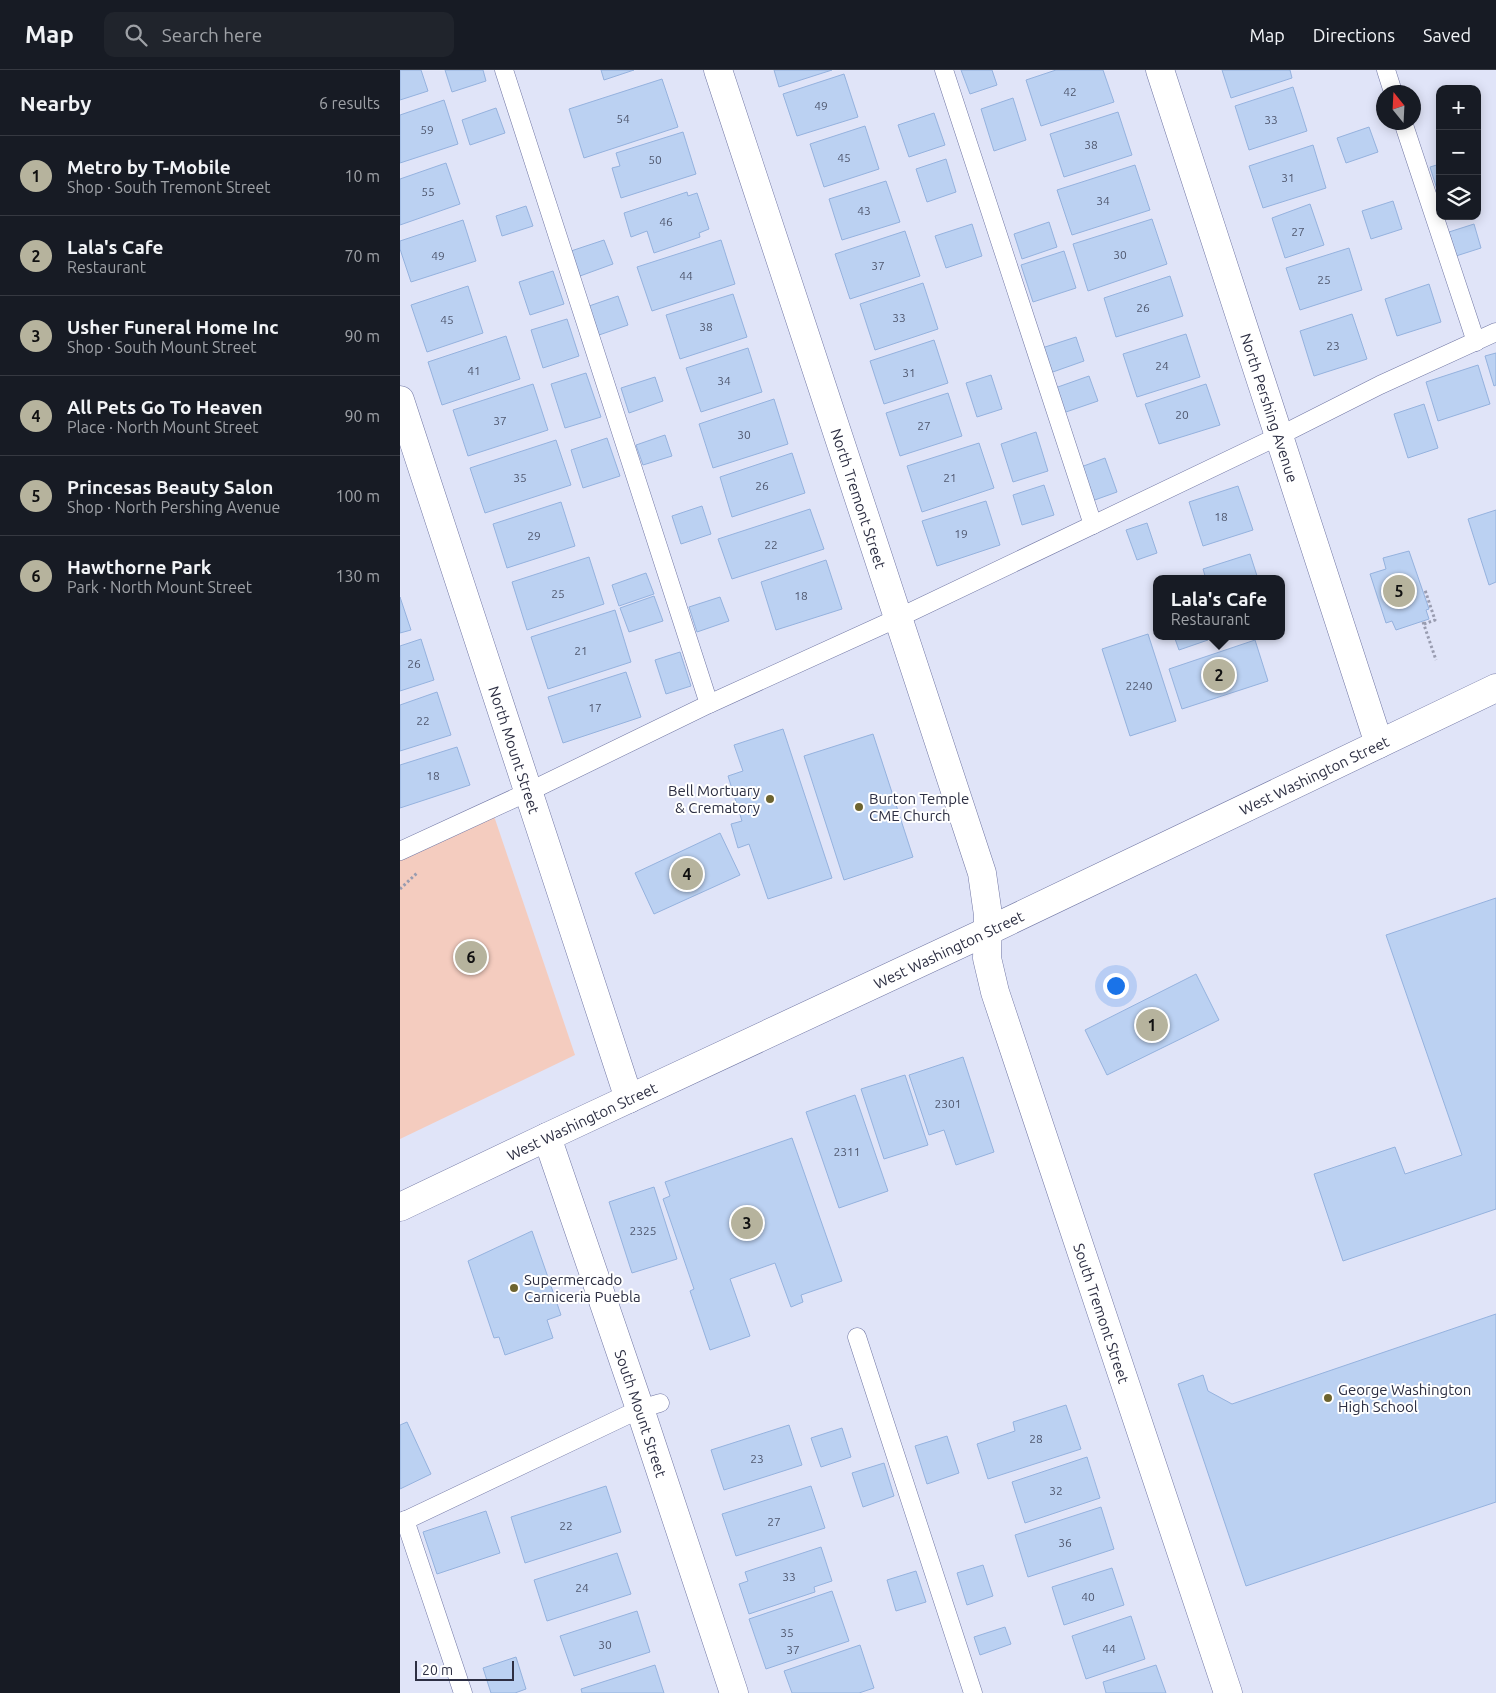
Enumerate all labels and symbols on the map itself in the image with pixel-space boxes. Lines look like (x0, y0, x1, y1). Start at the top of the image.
house number: 42 (1063, 85, 1077, 98)
north arrow (1376, 85, 1421, 130)
house number: 49 (814, 99, 828, 112)
house number: 54 (616, 112, 630, 125)
house number: 33 (1264, 113, 1278, 126)
house number: 59 (420, 123, 434, 136)
house number: 38 (1084, 138, 1098, 151)
house number: 45 (837, 151, 851, 164)
house number: 50 (648, 153, 662, 166)
house number: 31 (1281, 171, 1295, 184)
house number: 55 (421, 185, 435, 198)
house number: 34 (1096, 194, 1110, 207)
house number: 43 (857, 204, 871, 217)
house number: 46 (659, 215, 673, 228)
house number: 27 (1291, 225, 1305, 238)
house number: 30 (1113, 248, 1127, 261)
house number: 49 (431, 249, 445, 262)
house number: 37 (871, 259, 885, 272)
house number: 44 (679, 269, 693, 282)
house number: 25 (1317, 273, 1331, 286)
house number: 26 (1136, 301, 1150, 314)
house number: 33 (892, 311, 906, 324)
house number: 45 (440, 313, 454, 326)
house number: 38 (699, 320, 713, 333)
street label: North Pershing Avenue (1238, 331, 1302, 484)
house number: 23 (1326, 339, 1340, 352)
house number: 24 (1155, 359, 1169, 372)
house number: 41 (467, 364, 481, 377)
house number: 31 (902, 366, 916, 379)
house number: 34 (717, 374, 731, 387)
house number: 20 (1175, 408, 1189, 421)
house number: 37 (493, 414, 507, 427)
house number: 27 (917, 419, 931, 432)
street label: North Tremont Street (828, 426, 890, 571)
house number: 30 (737, 428, 751, 441)
house number: 35 (513, 471, 527, 484)
house number: 21 (943, 471, 957, 484)
house number: 26 (755, 479, 769, 492)
house number: 18 (1214, 510, 1228, 523)
house number: 19 (954, 527, 968, 540)
house number: 29 (527, 529, 541, 542)
house number: 22 (764, 538, 778, 551)
pin: 5 (1383, 572, 1415, 610)
house number: 25 (551, 587, 565, 600)
house number: 18 (794, 589, 808, 602)
house number: 21 (574, 644, 588, 657)
pin: 2 (1203, 656, 1235, 694)
house number: 26 (407, 657, 421, 670)
house number: 2240 (1125, 679, 1153, 692)
street label: North Mount Street (486, 684, 543, 816)
house number: 17 (588, 701, 602, 714)
house number: 22 (416, 714, 430, 727)
street label: West Washington Street (1237, 732, 1392, 818)
house number: 18 (426, 769, 440, 782)
place label: Bell Mortuary & Crematory (668, 782, 760, 816)
place label: Burton Temple CME Church (869, 790, 969, 824)
marker: Bell Mortuary & Crematory (764, 793, 776, 805)
marker: Burton Temple CME Church (853, 801, 865, 813)
pin: 4 (671, 855, 703, 893)
street label: West Washington Street (871, 907, 1026, 992)
pin: 6 (455, 938, 487, 976)
your location (1103, 973, 1129, 999)
pin: 1 (1136, 1006, 1168, 1044)
street label: West Washington Street (504, 1078, 659, 1163)
house number: 2301 (934, 1097, 962, 1110)
house number: 2311 (833, 1145, 861, 1158)
pin: 3 (731, 1204, 763, 1242)
house number: 2325 (629, 1224, 657, 1237)
street label: South Tremont Street (1071, 1241, 1133, 1385)
place label: Supermercado Carniceria Puebla (524, 1271, 641, 1305)
marker: Supermercado Carniceria Puebla (508, 1282, 520, 1294)
street label: South Mount Street (612, 1347, 670, 1479)
place label: George Washington High School (1338, 1381, 1471, 1415)
marker: George Washington High School (1322, 1392, 1334, 1404)
house number: 28 (1029, 1432, 1043, 1445)
house number: 23 (750, 1452, 764, 1465)
house number: 32 (1049, 1484, 1063, 1497)
house number: 27 (767, 1515, 781, 1528)
house number: 22 (559, 1519, 573, 1532)
house number: 36 (1058, 1536, 1072, 1549)
house number: 33 (782, 1570, 796, 1583)
house number: 24 (575, 1581, 589, 1594)
house number: 40 (1081, 1590, 1095, 1603)
house number: 35 (780, 1626, 794, 1639)
house number: 30 (598, 1638, 612, 1651)
house number: 44 (1102, 1642, 1116, 1655)
house number: 37 (786, 1643, 800, 1656)
scale bar (415, 1658, 514, 1681)

